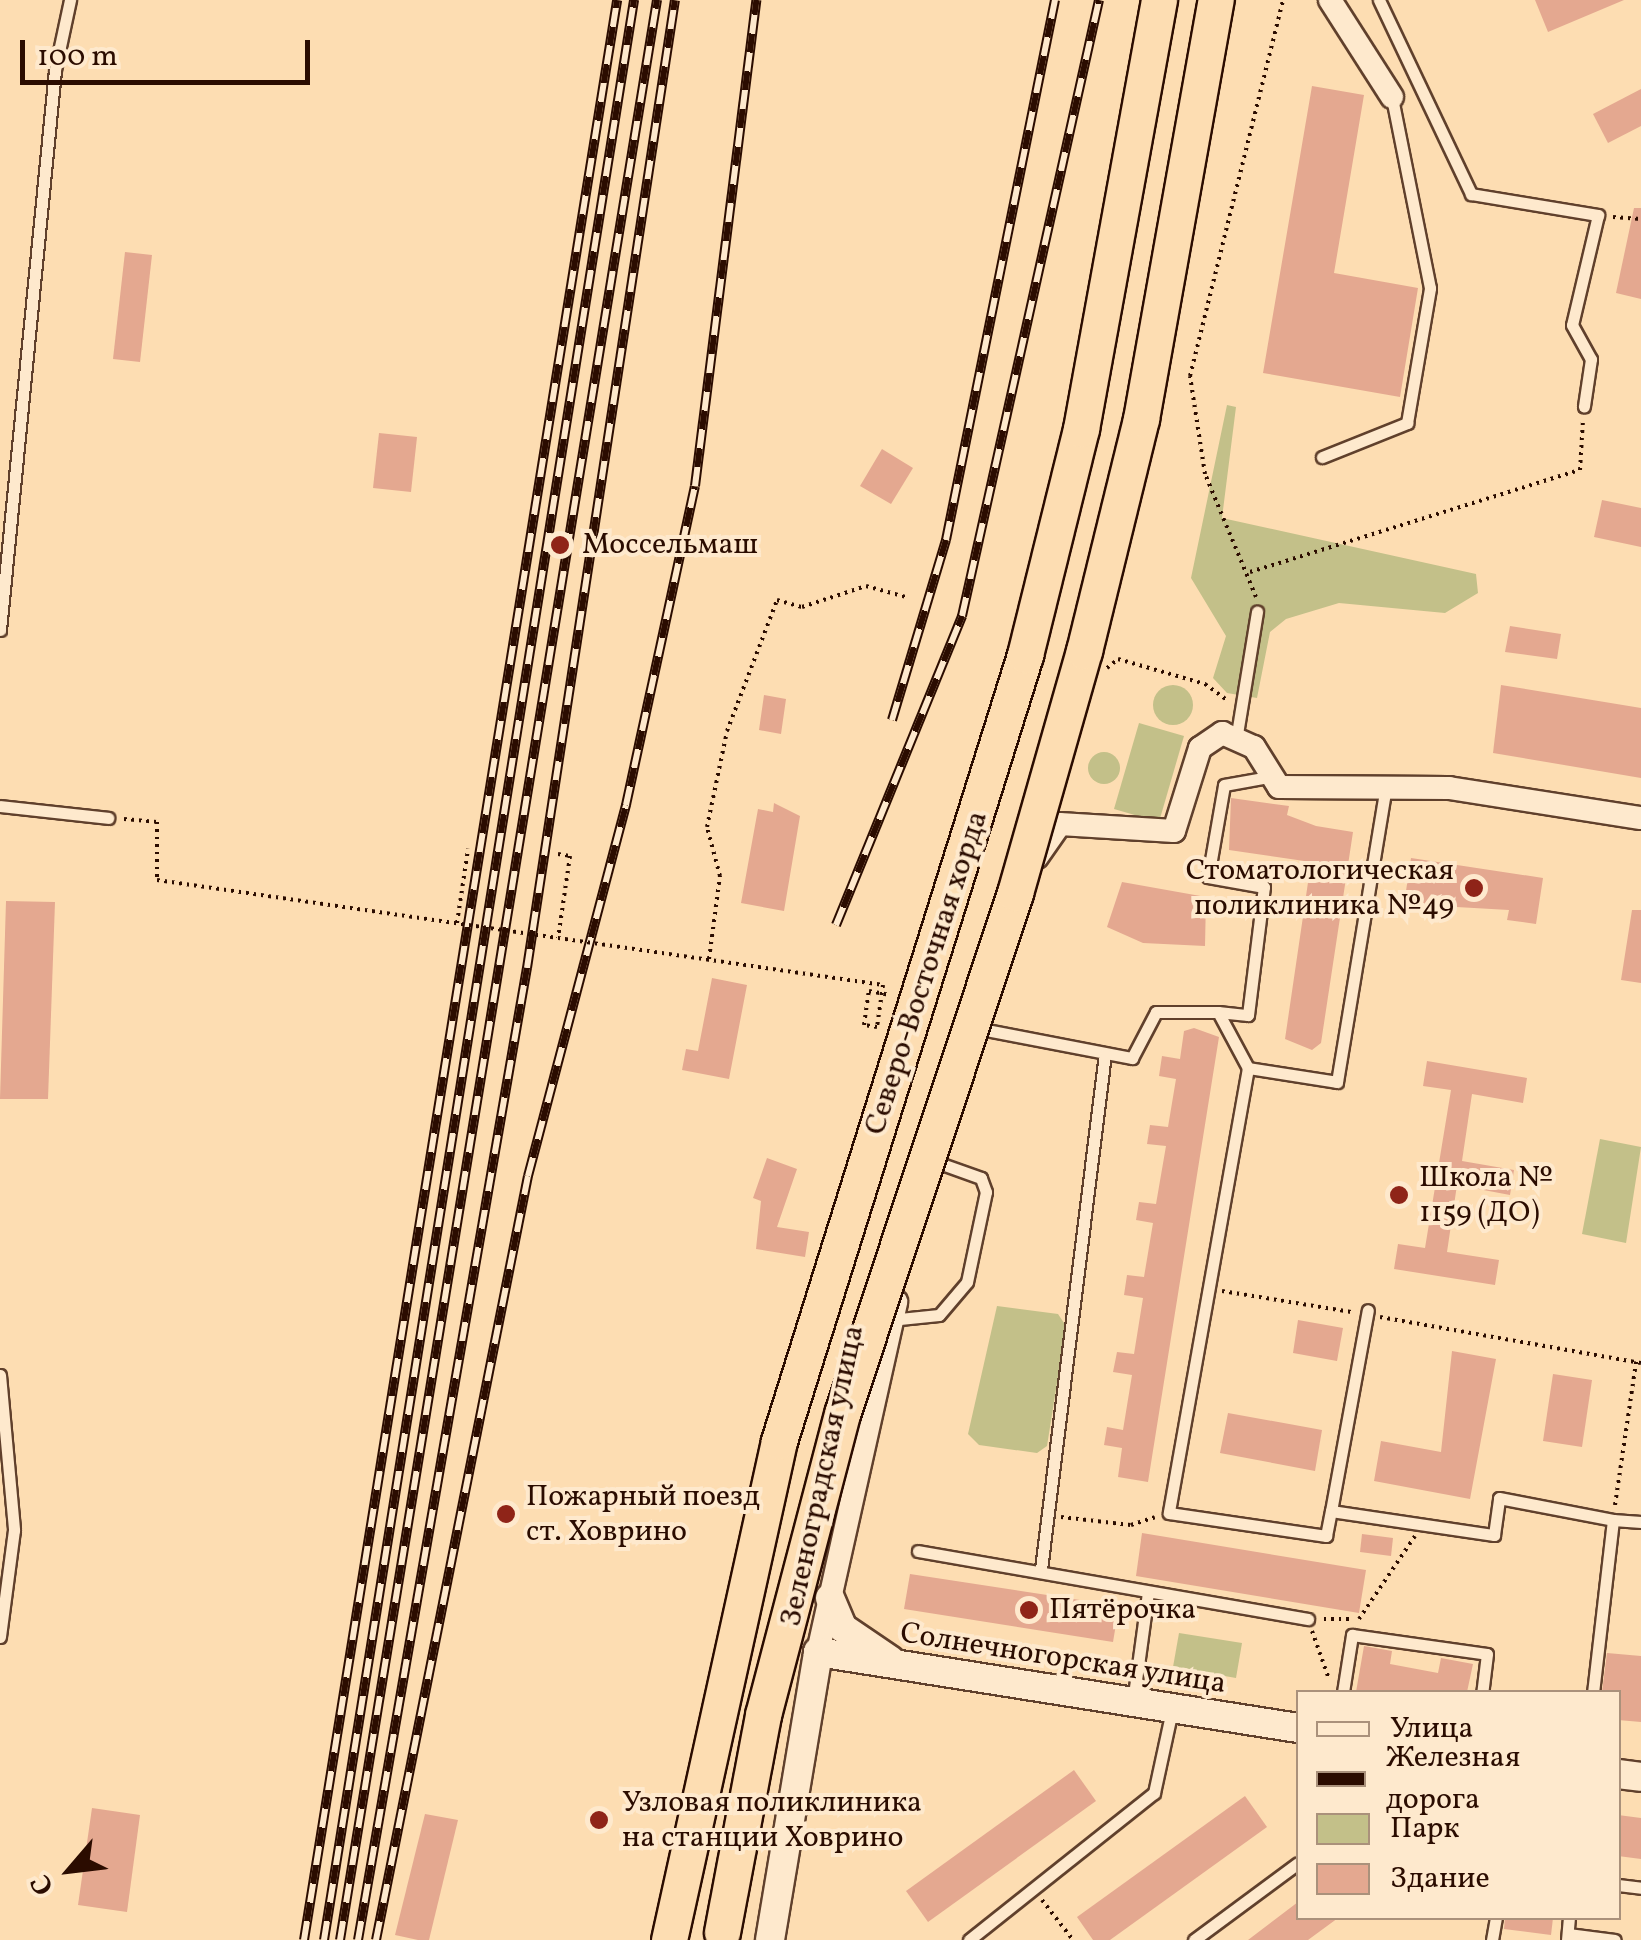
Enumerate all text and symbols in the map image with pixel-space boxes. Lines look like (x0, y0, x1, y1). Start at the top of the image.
scale bar (25, 20, 315, 82)
text: 100 m (37, 36, 118, 78)
place label: Моссельмаш (582, 527, 758, 563)
marker: Моссельмаш (547, 532, 573, 558)
street label: Северо-Восточная хорда (858, 807, 996, 1139)
place label: Стоматологическая поликлиника №49 (1186, 853, 1454, 924)
marker: Стоматологическая поликлиника №49 (1463, 877, 1485, 899)
place label: Школа № 1159 (ДО) (1419, 1160, 1553, 1230)
marker: Школа № 1159 (ДО) (1388, 1184, 1410, 1206)
street label: Зеленоградская улица (773, 1322, 873, 1630)
place label: Пожарный поезд ст. Ховрино (526, 1479, 760, 1550)
marker: Пожарный поезд ст. Ховрино (495, 1503, 517, 1525)
place label: Пятёрочка (1049, 1592, 1196, 1628)
marker: Пятёрочка (1018, 1599, 1040, 1621)
street label: Солнечногорская улица (897, 1615, 1229, 1703)
legend (1296, 1690, 1621, 1920)
text: Улица (1390, 1708, 1473, 1750)
text: Железная дорога (1386, 1737, 1520, 1821)
place label: Узловая поликлиника на станции Ховрино (622, 1785, 922, 1856)
marker: Узловая поликлиника на станции Ховрино (586, 1807, 612, 1833)
text: Парк (1390, 1808, 1459, 1850)
north arrow (20, 1820, 120, 1920)
text: Здание (1390, 1858, 1490, 1900)
text: С (22, 1867, 65, 1901)

